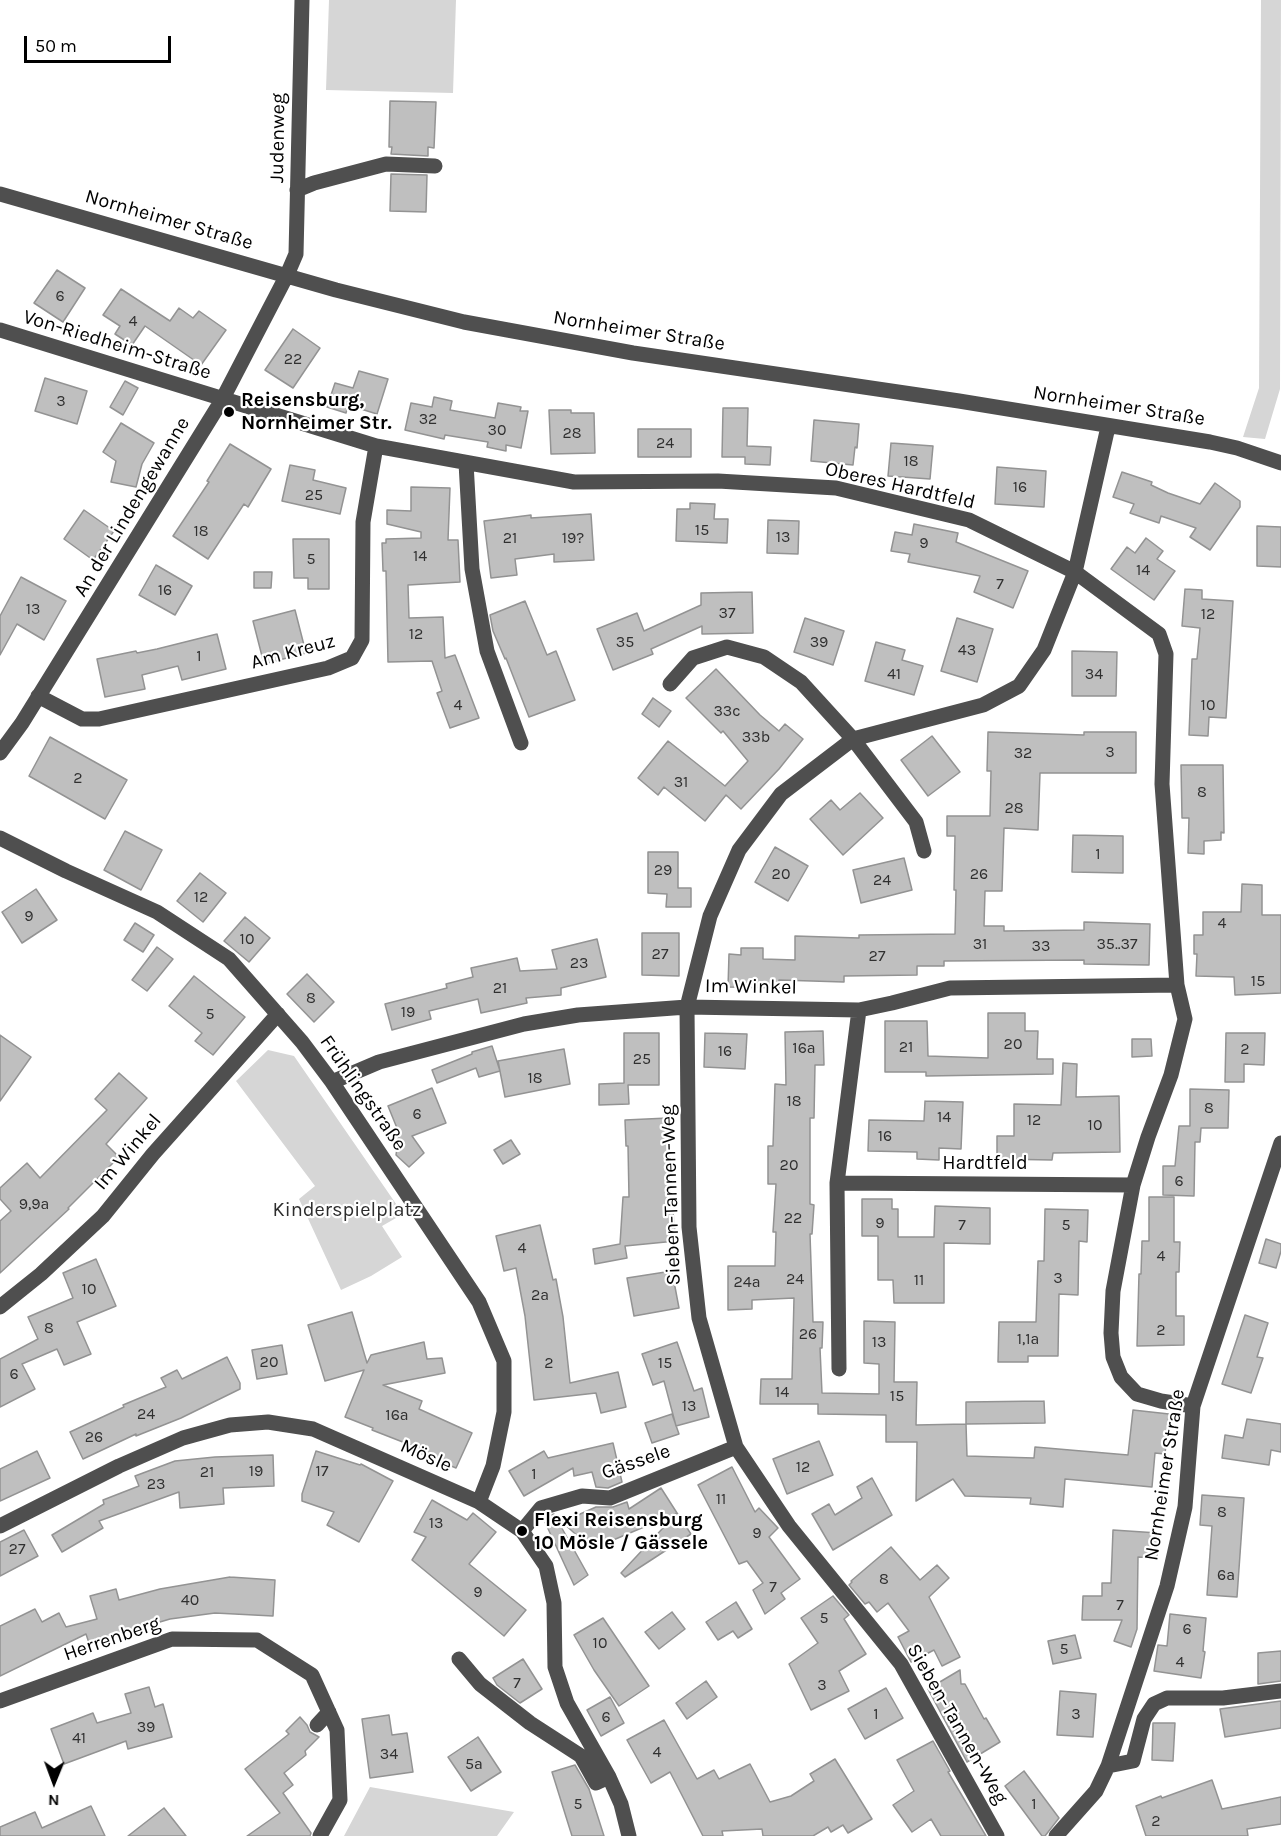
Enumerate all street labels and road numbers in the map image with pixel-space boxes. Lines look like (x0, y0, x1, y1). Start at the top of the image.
street label: Judenweg (265, 93, 291, 183)
street label: Nornheimer Straße (82, 185, 256, 255)
street label: Von-Riedheim-Straße (20, 305, 214, 385)
street label: Nornheimer Straße (551, 306, 727, 356)
street label: Nornheimer Straße (1031, 381, 1207, 431)
street label: An der Lindengewanne (69, 413, 195, 601)
street label: Oberes Hardtfeld (823, 457, 977, 515)
street label: Am Kreuz (248, 629, 338, 675)
street label: Im Winkel (705, 974, 797, 1000)
street label: Frühlingstraße (314, 1031, 412, 1155)
street label: Sieben-Tannen-Weg (656, 1104, 686, 1286)
street label: Im Winkel (89, 1109, 167, 1195)
street label: Hardtfeld (942, 1151, 1028, 1175)
street label: Nornheimer Straße (1140, 1387, 1190, 1563)
street label: Mösle (396, 1434, 456, 1478)
street label: Gässele (599, 1439, 673, 1485)
street label: Herrenberg (60, 1611, 164, 1667)
street label: Sieben-Tannen-Weg (901, 1640, 1013, 1808)

